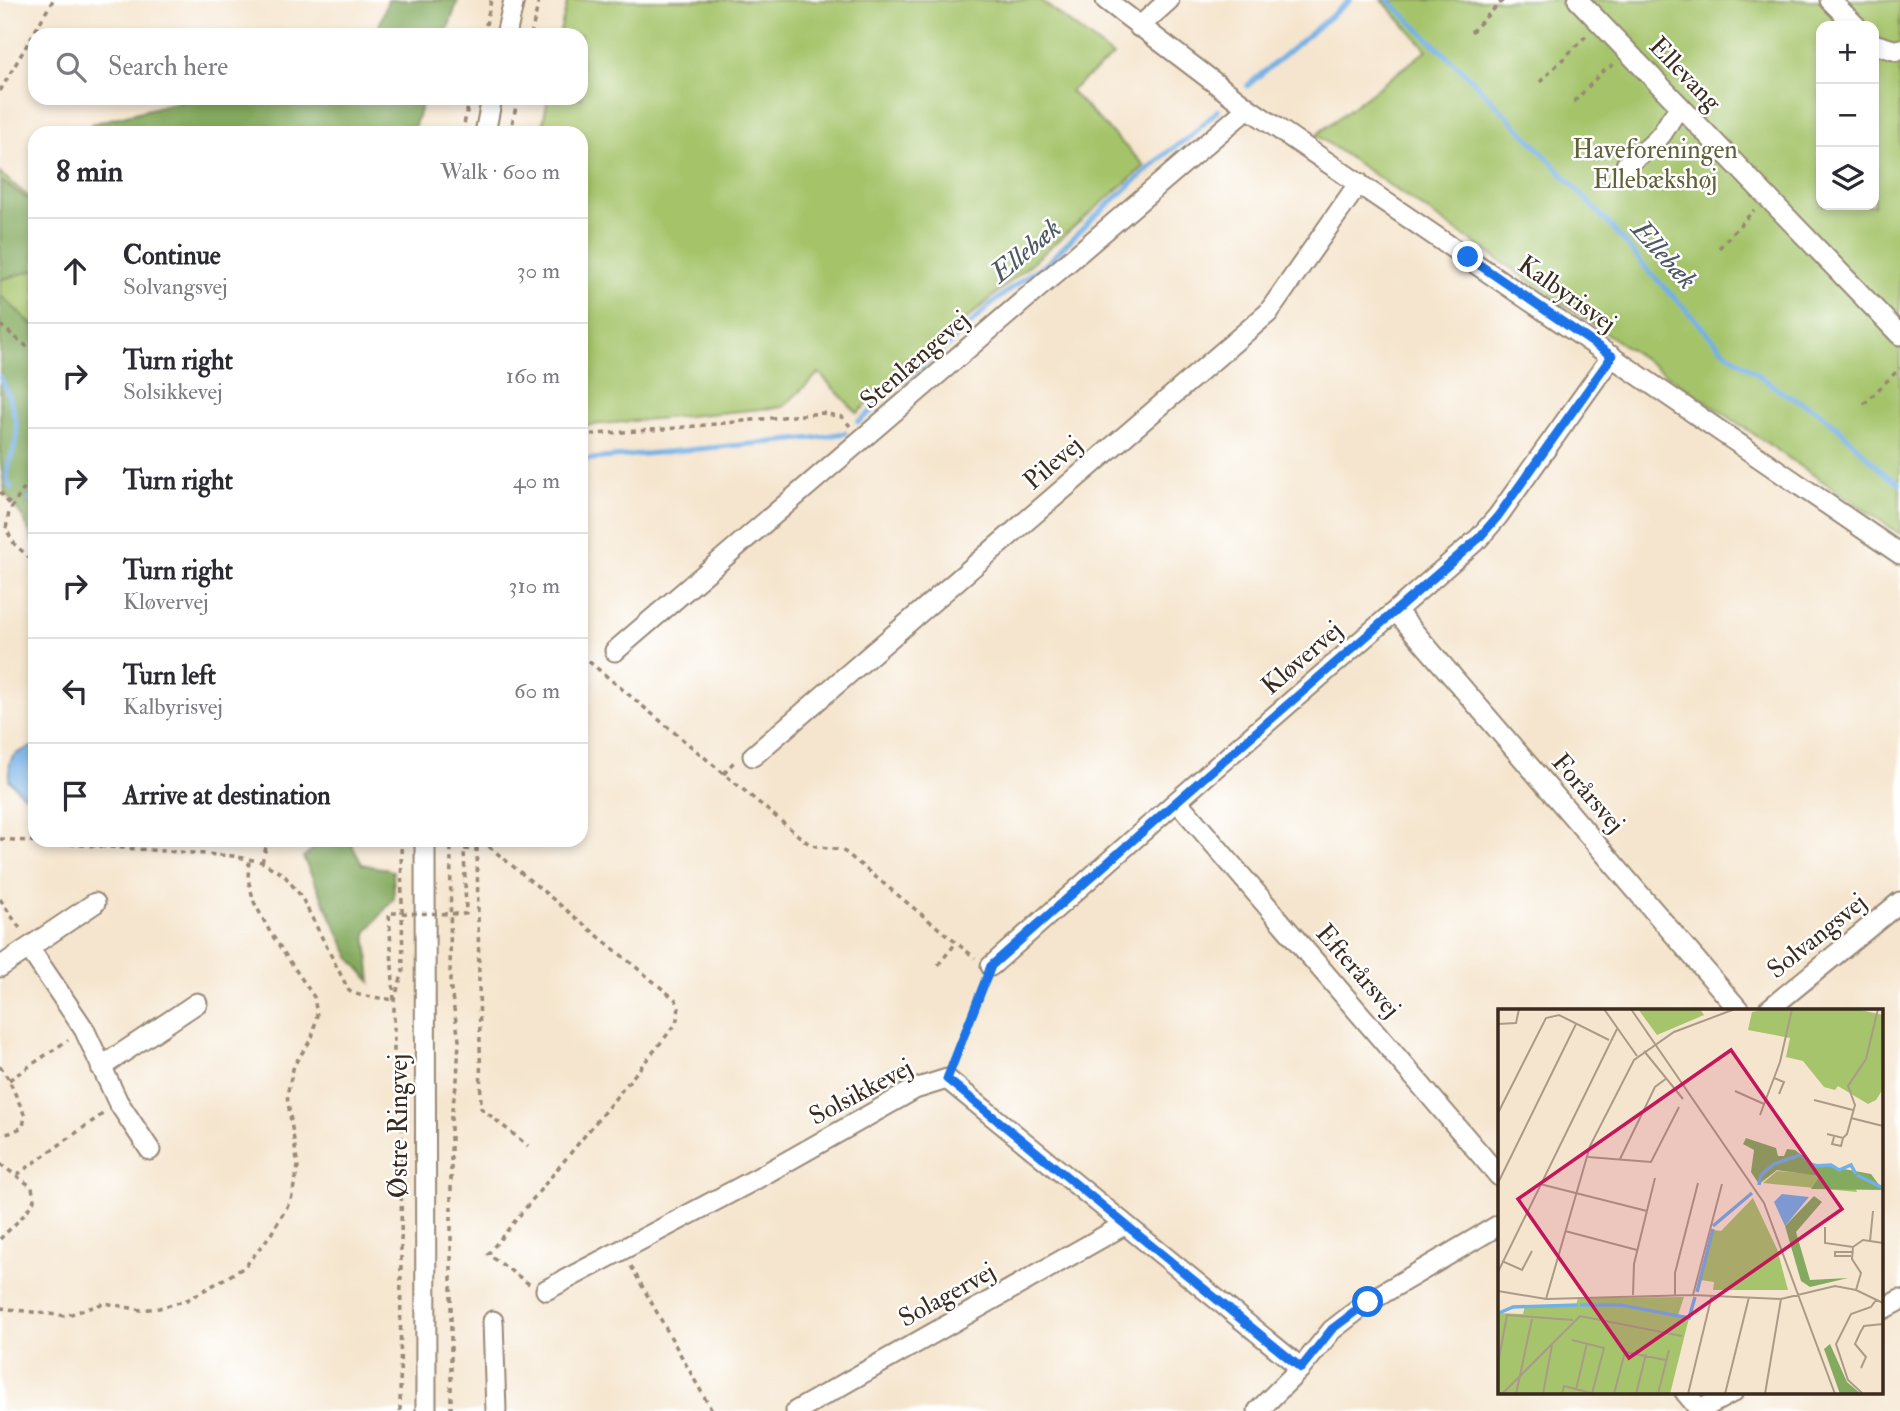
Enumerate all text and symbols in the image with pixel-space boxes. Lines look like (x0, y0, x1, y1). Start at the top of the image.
map controls (1816, 21, 1879, 210)
button: + (1816, 21, 1879, 84)
search box (28, 28, 588, 105)
street label: Ellevang (1642, 30, 1729, 119)
icon: search (52, 48, 90, 86)
text: Search here (108, 51, 228, 83)
button: − (1816, 84, 1879, 147)
park label: Haveforeningen Ellebækshøj (1572, 134, 1738, 196)
button: layers (1816, 147, 1879, 210)
text: 8 min (56, 153, 123, 190)
text: Walk · 600 m (440, 157, 560, 186)
water label: Ellebæk (982, 211, 1069, 292)
water label: Ellebæk (1622, 211, 1704, 297)
text: Continue (123, 240, 221, 272)
route end (1452, 241, 1483, 272)
street label: Kalbyrisvej (1512, 249, 1622, 339)
icon: ahead (56, 252, 94, 290)
text: 30 m (517, 256, 560, 285)
text: Solvangsvej (123, 272, 228, 301)
street label: Stenlængevej (854, 304, 976, 416)
text: Turn right (123, 345, 233, 377)
icon: right (56, 357, 94, 395)
text: 160 m (506, 361, 560, 390)
text: Solsikkevej (123, 377, 222, 406)
street label: Pilevej (1017, 429, 1089, 497)
icon: right (56, 462, 94, 500)
text: Turn right (123, 465, 233, 497)
text: 40 m (513, 466, 560, 495)
text: Turn right (123, 555, 233, 587)
icon: right (56, 567, 94, 605)
text: 310 m (509, 571, 560, 600)
text: Kløvervej (123, 587, 209, 616)
street label: Kløvervej (1255, 614, 1349, 702)
text: Turn left (123, 660, 216, 692)
icon: left (56, 672, 94, 710)
text: 60 m (514, 676, 560, 705)
text: Kalbyrisvej (123, 692, 223, 721)
street label: Forårsvej (1545, 747, 1631, 839)
icon: arrive (56, 777, 94, 815)
text: Arrive at destination (123, 780, 331, 812)
street label: Solvangsvej (1761, 886, 1873, 986)
street label: Efterårsvej (1309, 918, 1407, 1024)
inset map (1498, 1009, 1882, 1394)
street label: Solsikkevej (804, 1051, 918, 1133)
street label: Østre Ringvej (383, 1054, 415, 1198)
street label: Solagervej (893, 1255, 1001, 1335)
route start (1352, 1286, 1383, 1317)

